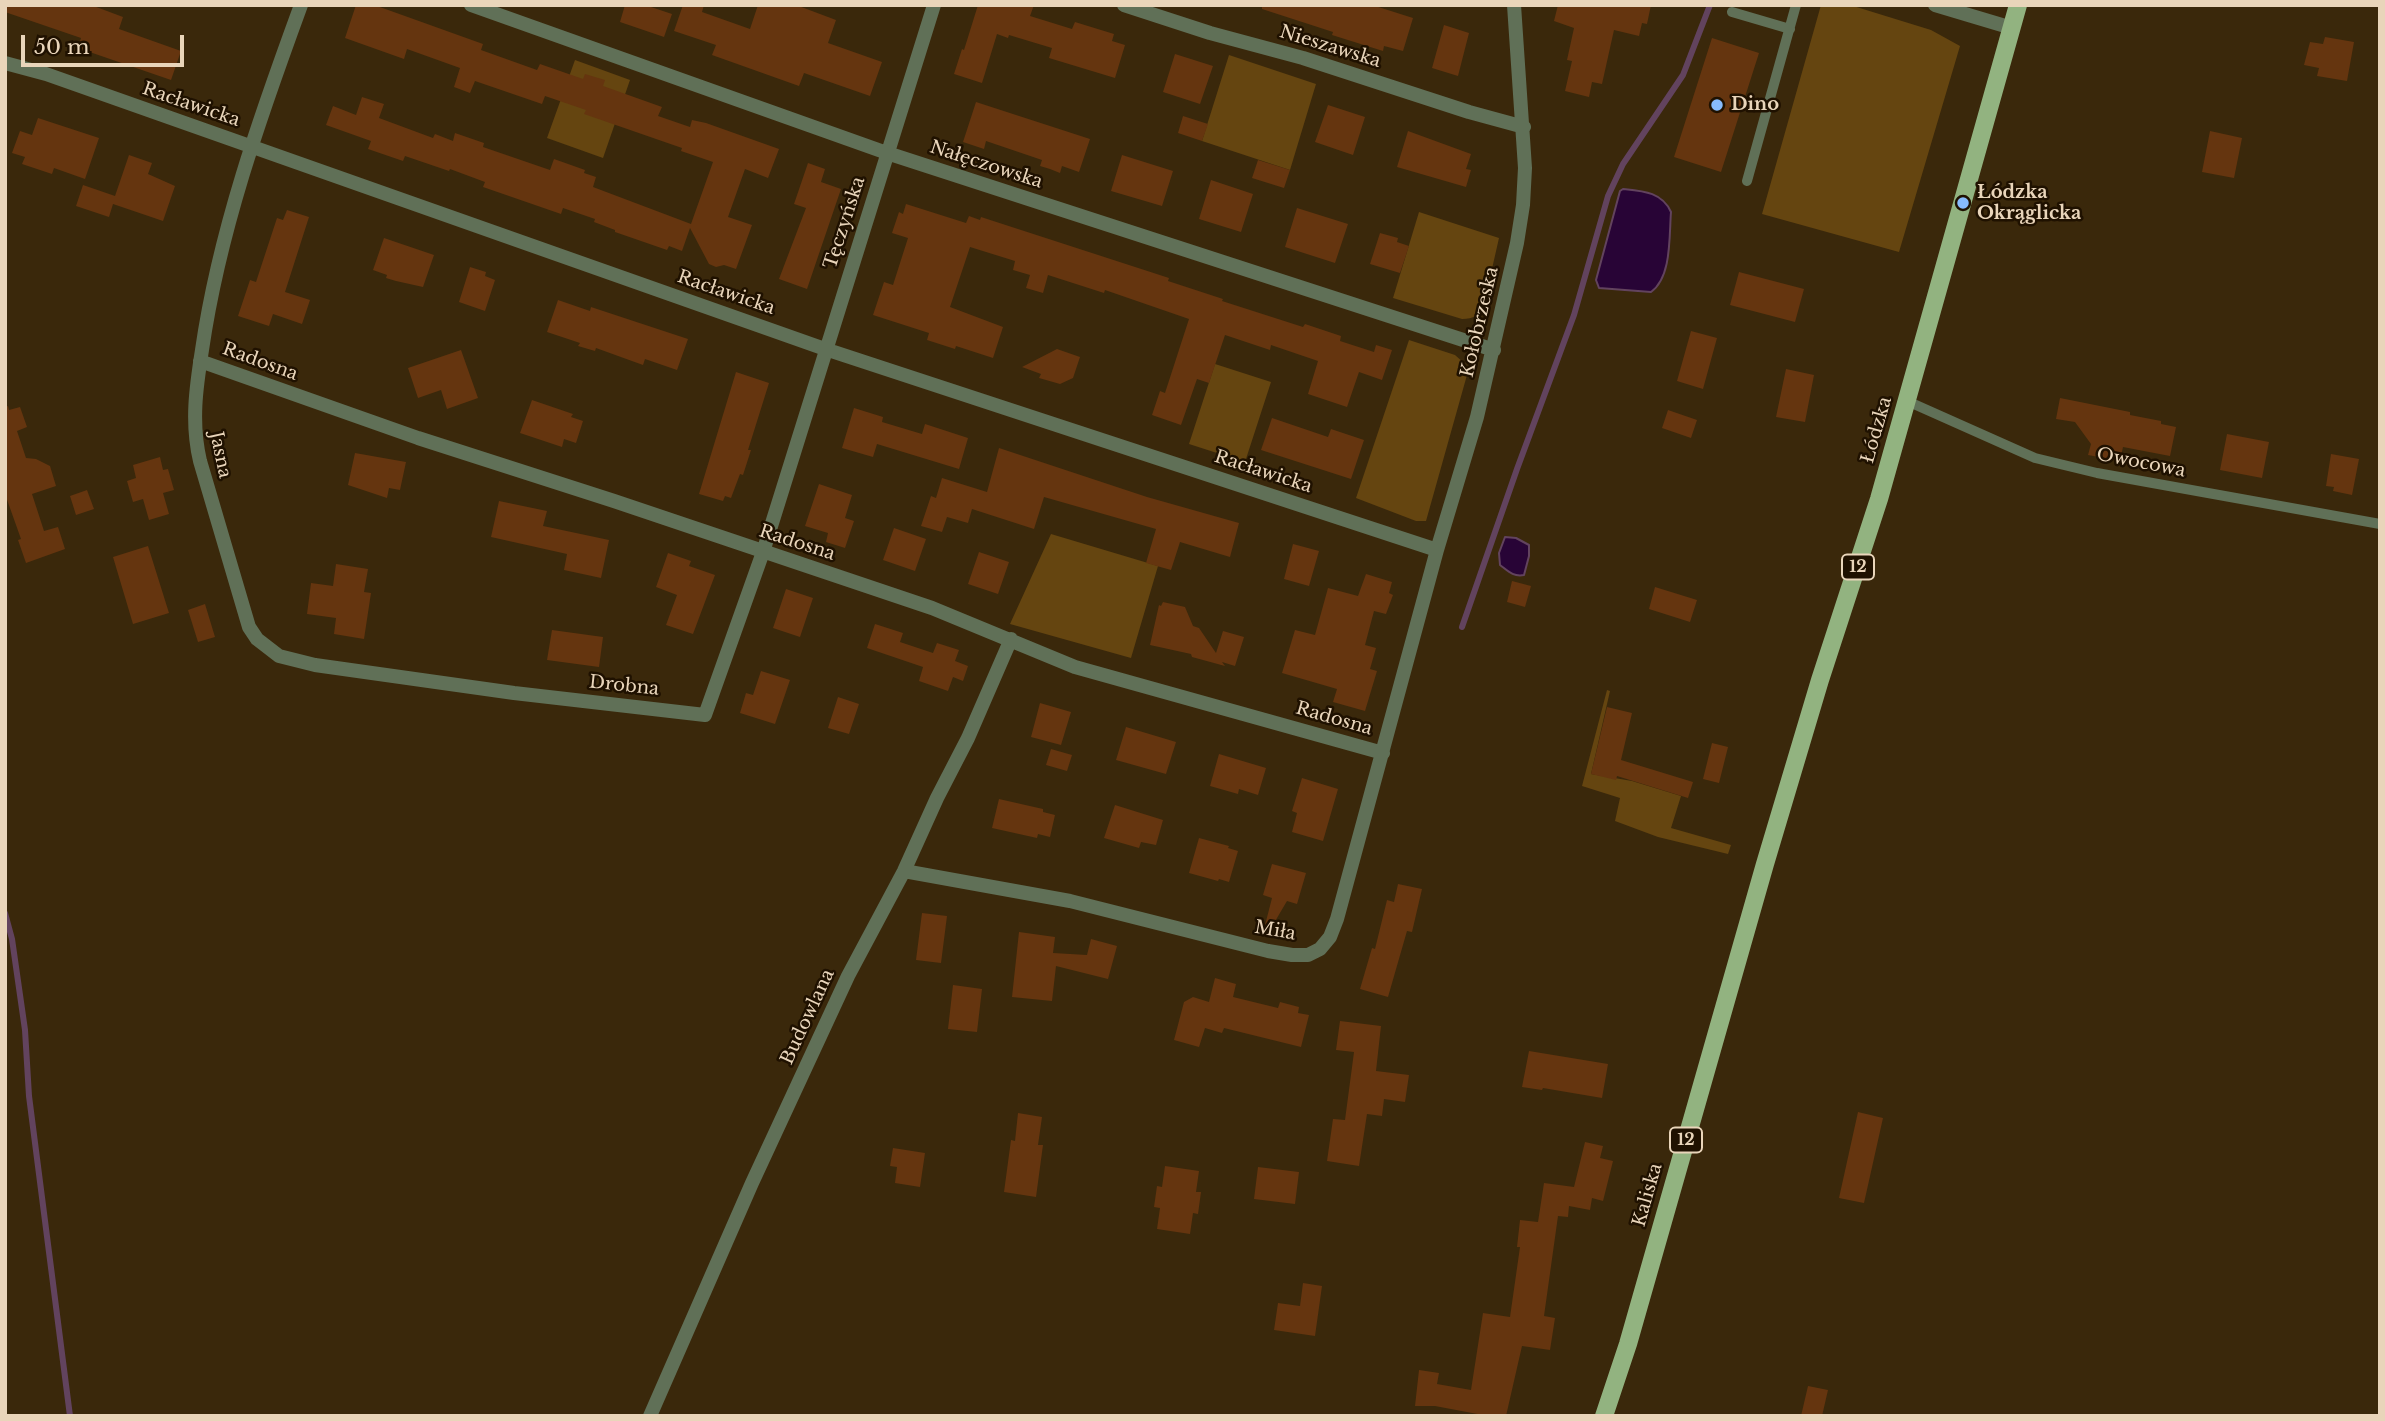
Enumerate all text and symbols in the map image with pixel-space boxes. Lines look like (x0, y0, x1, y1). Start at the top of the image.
scale bar (24, 21, 187, 65)
street label: Nieszawska (1277, 21, 1383, 73)
text: 50 m (34, 34, 89, 60)
street label: Racławicka (140, 78, 242, 132)
place label: Dino (1731, 94, 1779, 116)
marker: Dino (1709, 97, 1725, 113)
street label: Nałęczowska (927, 137, 1045, 193)
street label: Tęczyńska (820, 174, 870, 272)
place label: Łódzka Okrąglicka (1977, 182, 2081, 224)
marker: Łódzka Okrąglicka (1955, 195, 1971, 211)
street label: Kołobrzeska (1457, 265, 1503, 379)
street label: Racławicka (675, 266, 777, 320)
street label: Radosna (219, 338, 301, 386)
street label: Łódzka (1857, 394, 1897, 466)
street label: Jasna (205, 430, 235, 480)
street label: Owocowa (2095, 444, 2187, 482)
street label: Racławicka (1211, 446, 1315, 498)
street label: Radosna (756, 521, 838, 565)
road number: 12 (1842, 554, 1874, 580)
street label: Drobna (588, 672, 660, 700)
street label: Radosna (1293, 698, 1375, 740)
street label: Miła (1253, 917, 1297, 945)
street label: Budowlana (777, 966, 839, 1068)
road number: 12 (1670, 1128, 1702, 1152)
street label: Kaliska (1629, 1161, 1667, 1229)

